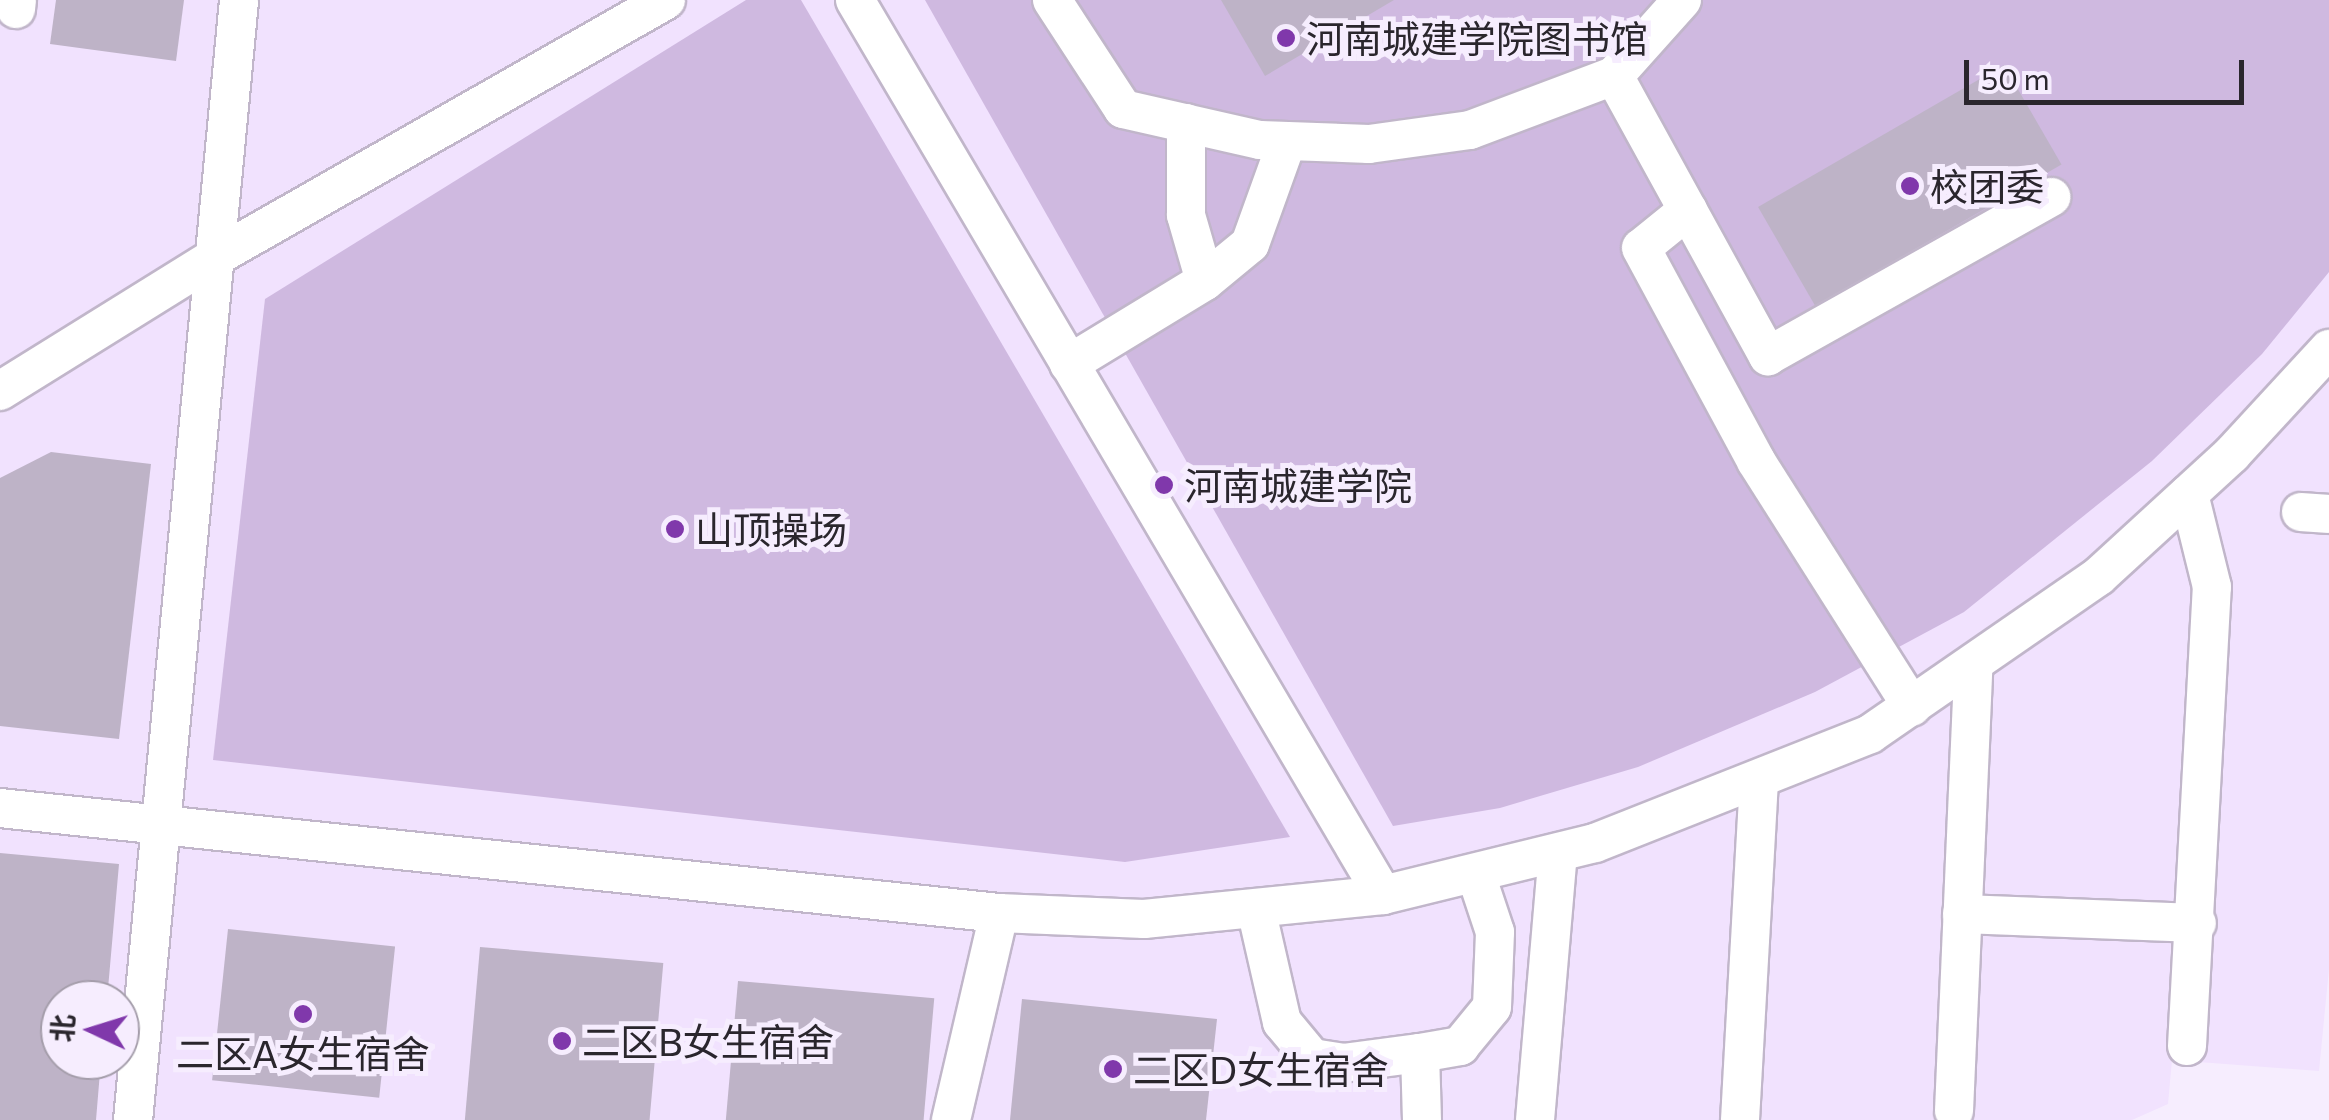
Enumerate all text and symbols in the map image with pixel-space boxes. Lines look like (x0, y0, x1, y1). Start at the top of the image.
place label: 河南城建学院图书馆 (1306, 15, 1648, 61)
marker: 河南城建学院图书馆 (1275, 27, 1297, 49)
scale bar (1969, 40, 2249, 102)
text: 50 m (1981, 59, 2050, 96)
place label: 校团委 (1930, 163, 2044, 209)
marker: 校团委 (1899, 175, 1921, 197)
place label: 河南城建学院 (1184, 462, 1412, 508)
marker: 河南城建学院 (1153, 474, 1175, 496)
place label: 山顶操场 (695, 506, 847, 552)
marker: 山顶操场 (664, 518, 686, 540)
north arrow (40, 980, 140, 1080)
marker: 二区A女生宿舍 (292, 1003, 314, 1025)
text: 北 (44, 1013, 80, 1043)
place label: 二区B女生宿舍 (582, 1018, 835, 1064)
place label: 二区A女生宿舍 (176, 1030, 430, 1076)
marker: 二区B女生宿舍 (551, 1030, 573, 1052)
place label: 二区D女生宿舍 (1133, 1046, 1389, 1092)
marker: 二区D女生宿舍 (1102, 1058, 1124, 1080)

